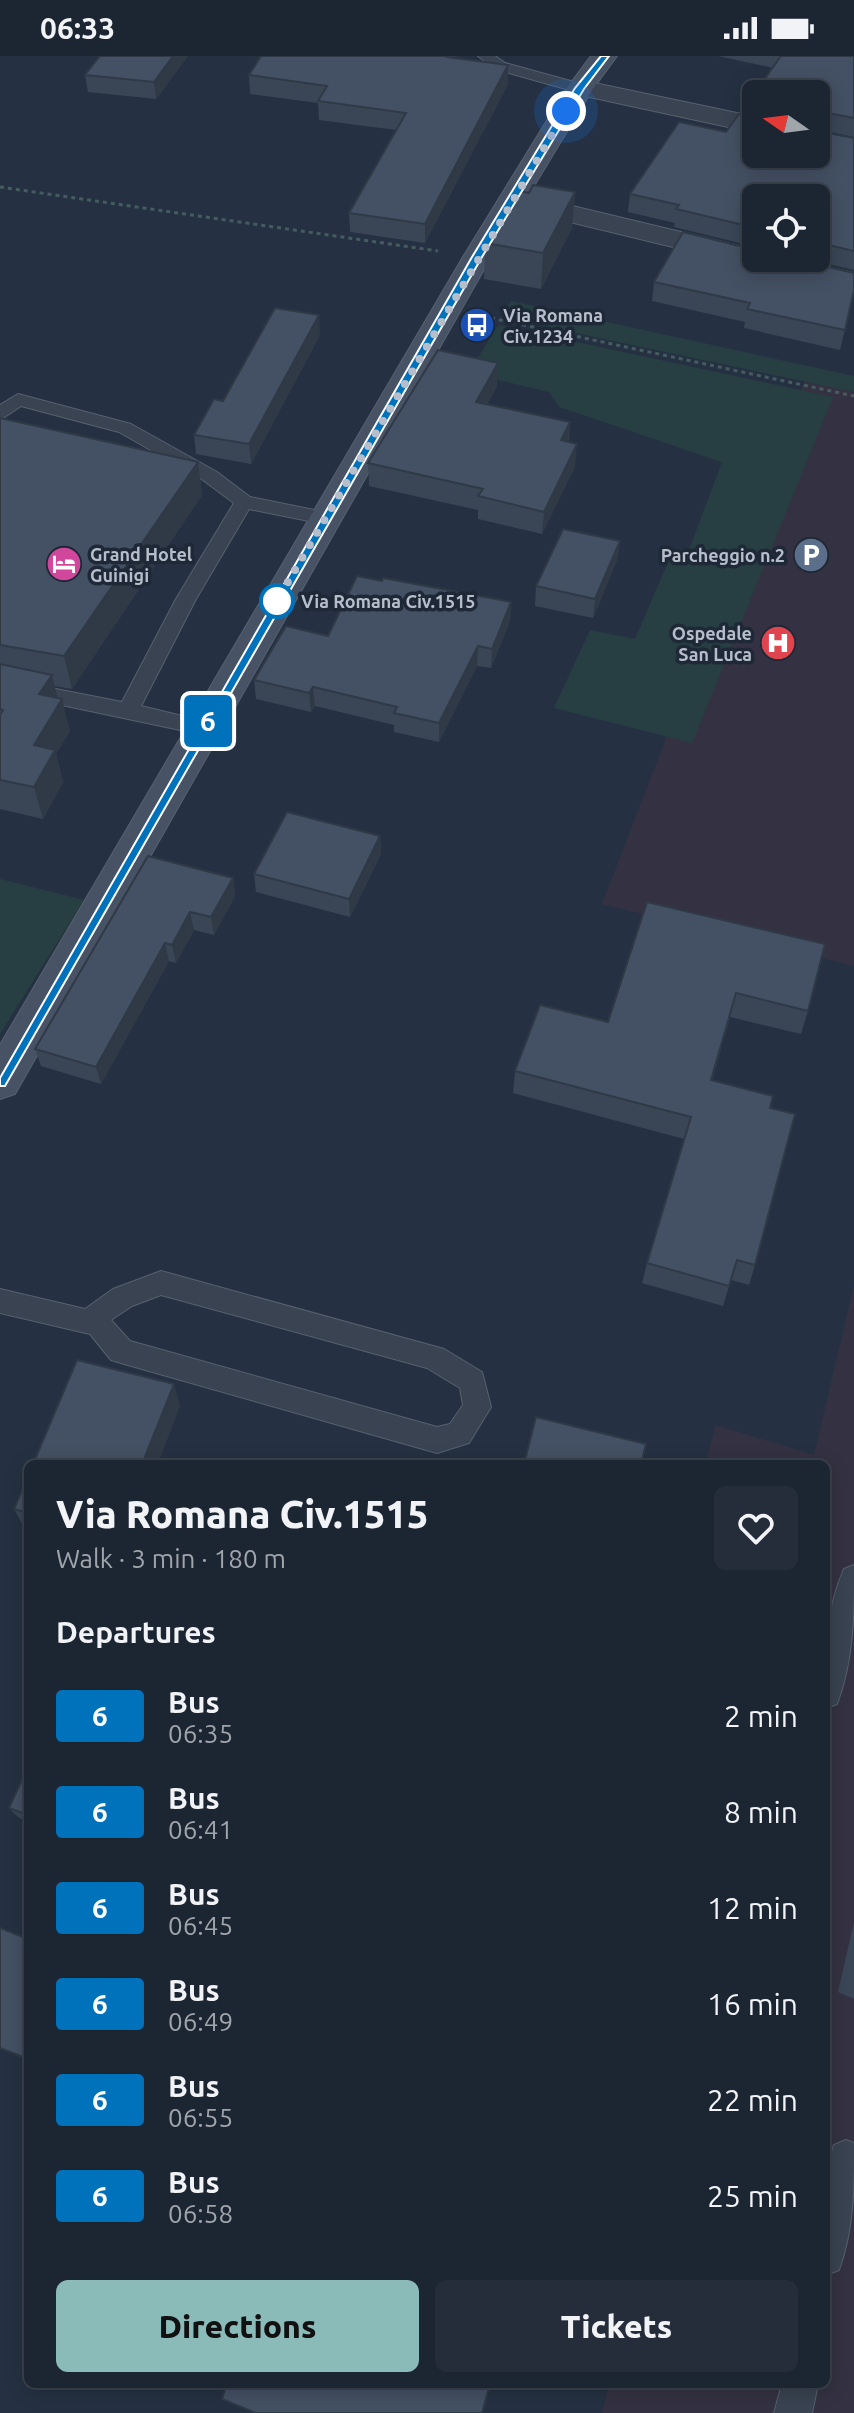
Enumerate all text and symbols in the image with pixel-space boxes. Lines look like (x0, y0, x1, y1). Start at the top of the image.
text: 06:33 (40, 11, 115, 45)
north arrow (742, 80, 830, 168)
map controls (742, 80, 830, 272)
your location (546, 91, 586, 131)
button: locate (742, 184, 830, 272)
place label: Via Romana Civ.1234 (503, 305, 603, 346)
bus stop icon: Via Romana Civ.1234 (458, 306, 496, 344)
parking icon: Parcheggio n.2 (792, 536, 830, 574)
place label: Grand Hotel Guinigi (90, 544, 193, 585)
hotel icon: Grand Hotel Guinigi (45, 545, 83, 583)
place label: Parcheggio n.2 (661, 545, 785, 565)
marker: Via Romana Civ.1515 (260, 584, 294, 618)
place label: Via Romana Civ.1515 (301, 591, 475, 611)
place label: Ospedale San Luca (672, 623, 752, 664)
hospital icon: Ospedale San Luca (759, 624, 797, 662)
line badge: 6 (182, 695, 234, 747)
text: 6 (200, 705, 216, 736)
button: heart (714, 1486, 798, 1570)
text: Via Romana Civ.1515 (56, 1493, 428, 1535)
text: Walk · 3 min · 180 m (56, 1544, 286, 1573)
text: Departures (56, 1615, 216, 1649)
text: Bus (168, 1685, 220, 1719)
text: 2 min (724, 1699, 798, 1733)
text: 6 (92, 1700, 108, 1731)
text: 06:35 (168, 1719, 233, 1748)
text: Bus (168, 1781, 220, 1815)
text: 8 min (724, 1795, 798, 1829)
text: 6 (92, 1796, 108, 1827)
text: 06:41 (168, 1815, 233, 1844)
text: Bus (168, 1877, 220, 1911)
text: 12 min (707, 1891, 798, 1925)
text: 6 (92, 1892, 108, 1923)
text: 06:45 (168, 1911, 233, 1940)
text: Bus (168, 1973, 220, 2007)
text: 16 min (707, 1987, 798, 2021)
text: 6 (92, 1988, 108, 2019)
text: 06:49 (168, 2007, 233, 2036)
text: Bus (168, 2069, 220, 2103)
text: 22 min (707, 2083, 798, 2117)
text: 6 (92, 2084, 108, 2115)
text: 06:55 (168, 2103, 233, 2132)
text: Bus (168, 2165, 220, 2199)
text: 25 min (707, 2179, 798, 2213)
text: 6 (92, 2180, 108, 2211)
text: 06:58 (168, 2199, 233, 2228)
button: Directions (56, 2280, 419, 2372)
button: Tickets (435, 2280, 798, 2372)

